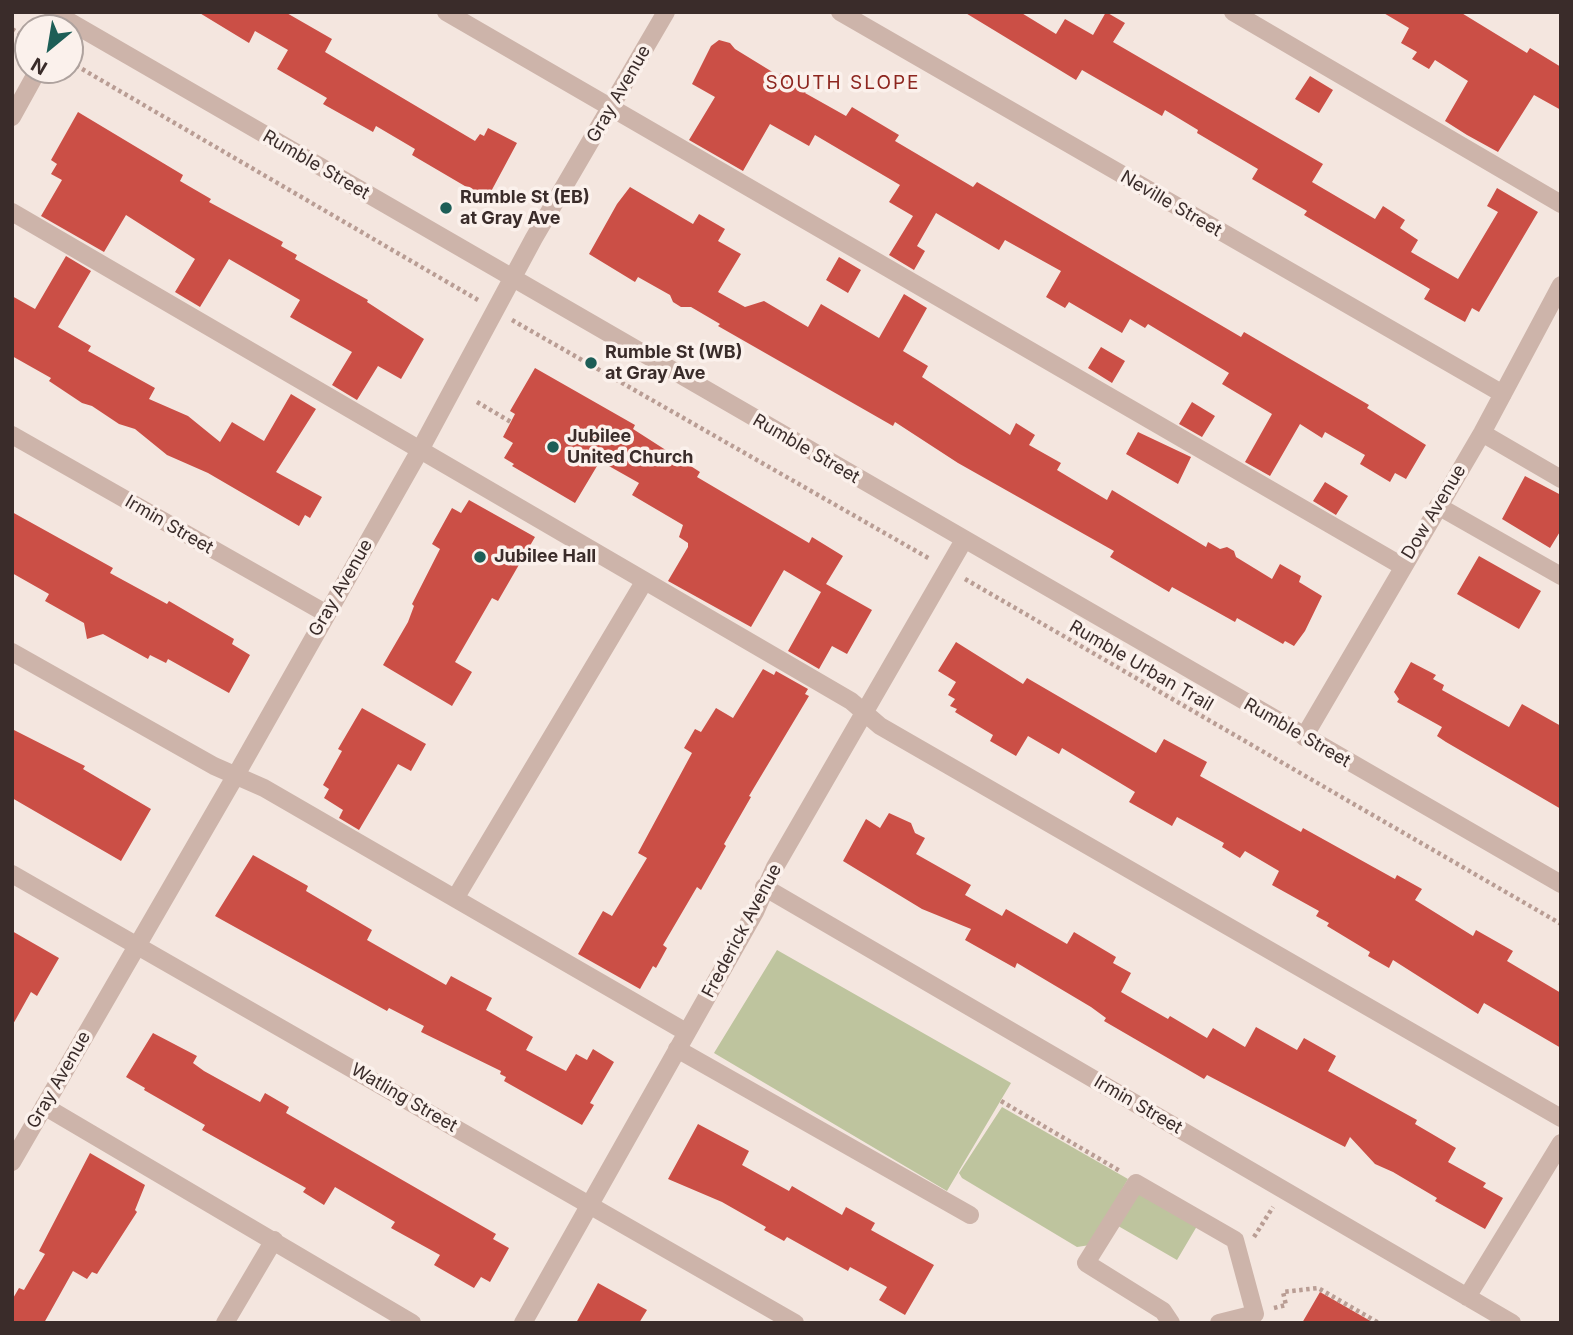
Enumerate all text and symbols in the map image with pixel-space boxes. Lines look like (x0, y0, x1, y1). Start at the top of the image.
north arrow (14, 14, 84, 84)
street label: Gray Avenue (583, 42, 655, 146)
text: N (27, 52, 51, 79)
district label: SOUTH SLOPE (767, 72, 919, 94)
street label: Rumble Street (259, 126, 373, 204)
street label: Neville Street (1117, 166, 1225, 242)
place label: Rumble St (EB) at Gray Ave (460, 187, 590, 230)
marker: Rumble St (EB) at Gray Ave (438, 200, 454, 216)
place label: Rumble St (WB) at Gray Ave (605, 342, 742, 384)
marker: Rumble St (WB) at Gray Ave (583, 355, 599, 371)
street label: Rumble Street (749, 410, 863, 488)
place label: Jubilee United Church (567, 426, 693, 468)
marker: Jubilee United Church (545, 439, 561, 455)
street label: Dow Avenue (1397, 461, 1471, 563)
street label: Irmin Street (121, 491, 217, 559)
street label: Gray Avenue (305, 536, 377, 640)
place label: Jubilee Hall (494, 546, 596, 568)
marker: Jubilee Hall (472, 549, 488, 565)
street label: Rumble Urban Trail (1065, 616, 1217, 716)
street label: Rumble Street (1240, 694, 1354, 772)
street label: Frederick Avenue (698, 860, 786, 1002)
street label: Gray Avenue (23, 1028, 95, 1132)
street label: Watling Street (347, 1059, 461, 1137)
street label: Irmin Street (1090, 1071, 1186, 1139)

